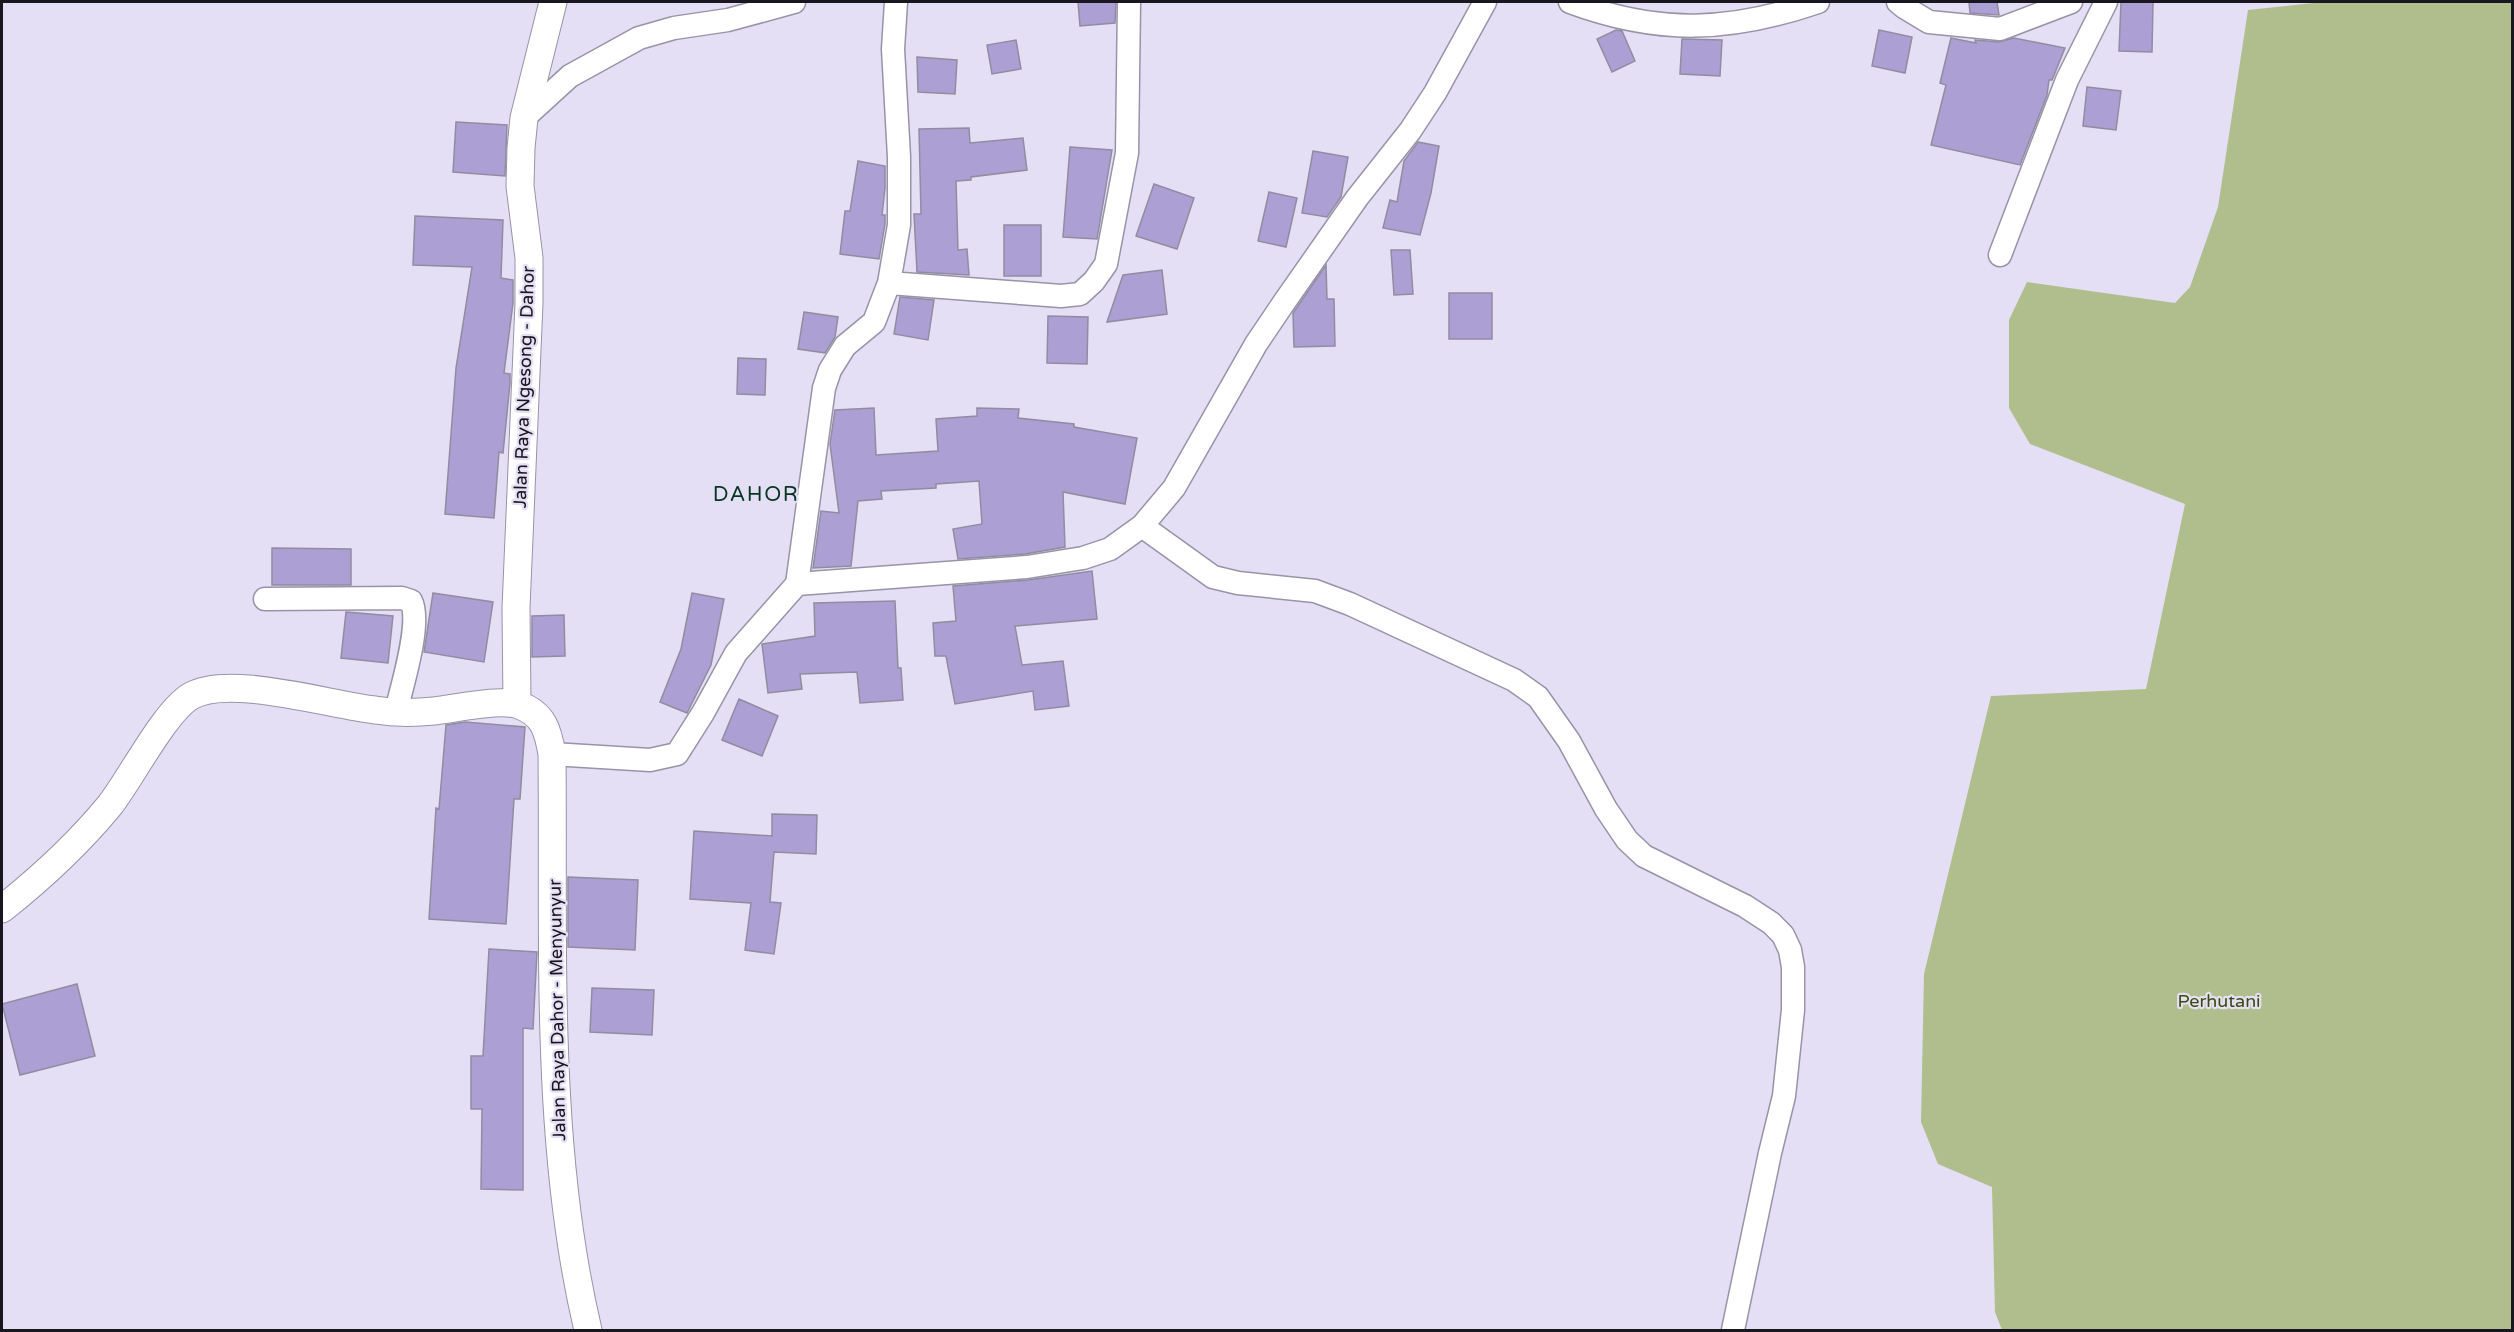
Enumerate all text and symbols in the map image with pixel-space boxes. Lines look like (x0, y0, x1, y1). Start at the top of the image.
street label: Jalan Raya Ngesong - Dahor (509, 265, 539, 509)
district label: DAHOR (713, 482, 799, 507)
street label: Jalan Raya Dahor - Menyunyur (544, 879, 570, 1141)
park label: Perhutani (2177, 990, 2261, 1012)

